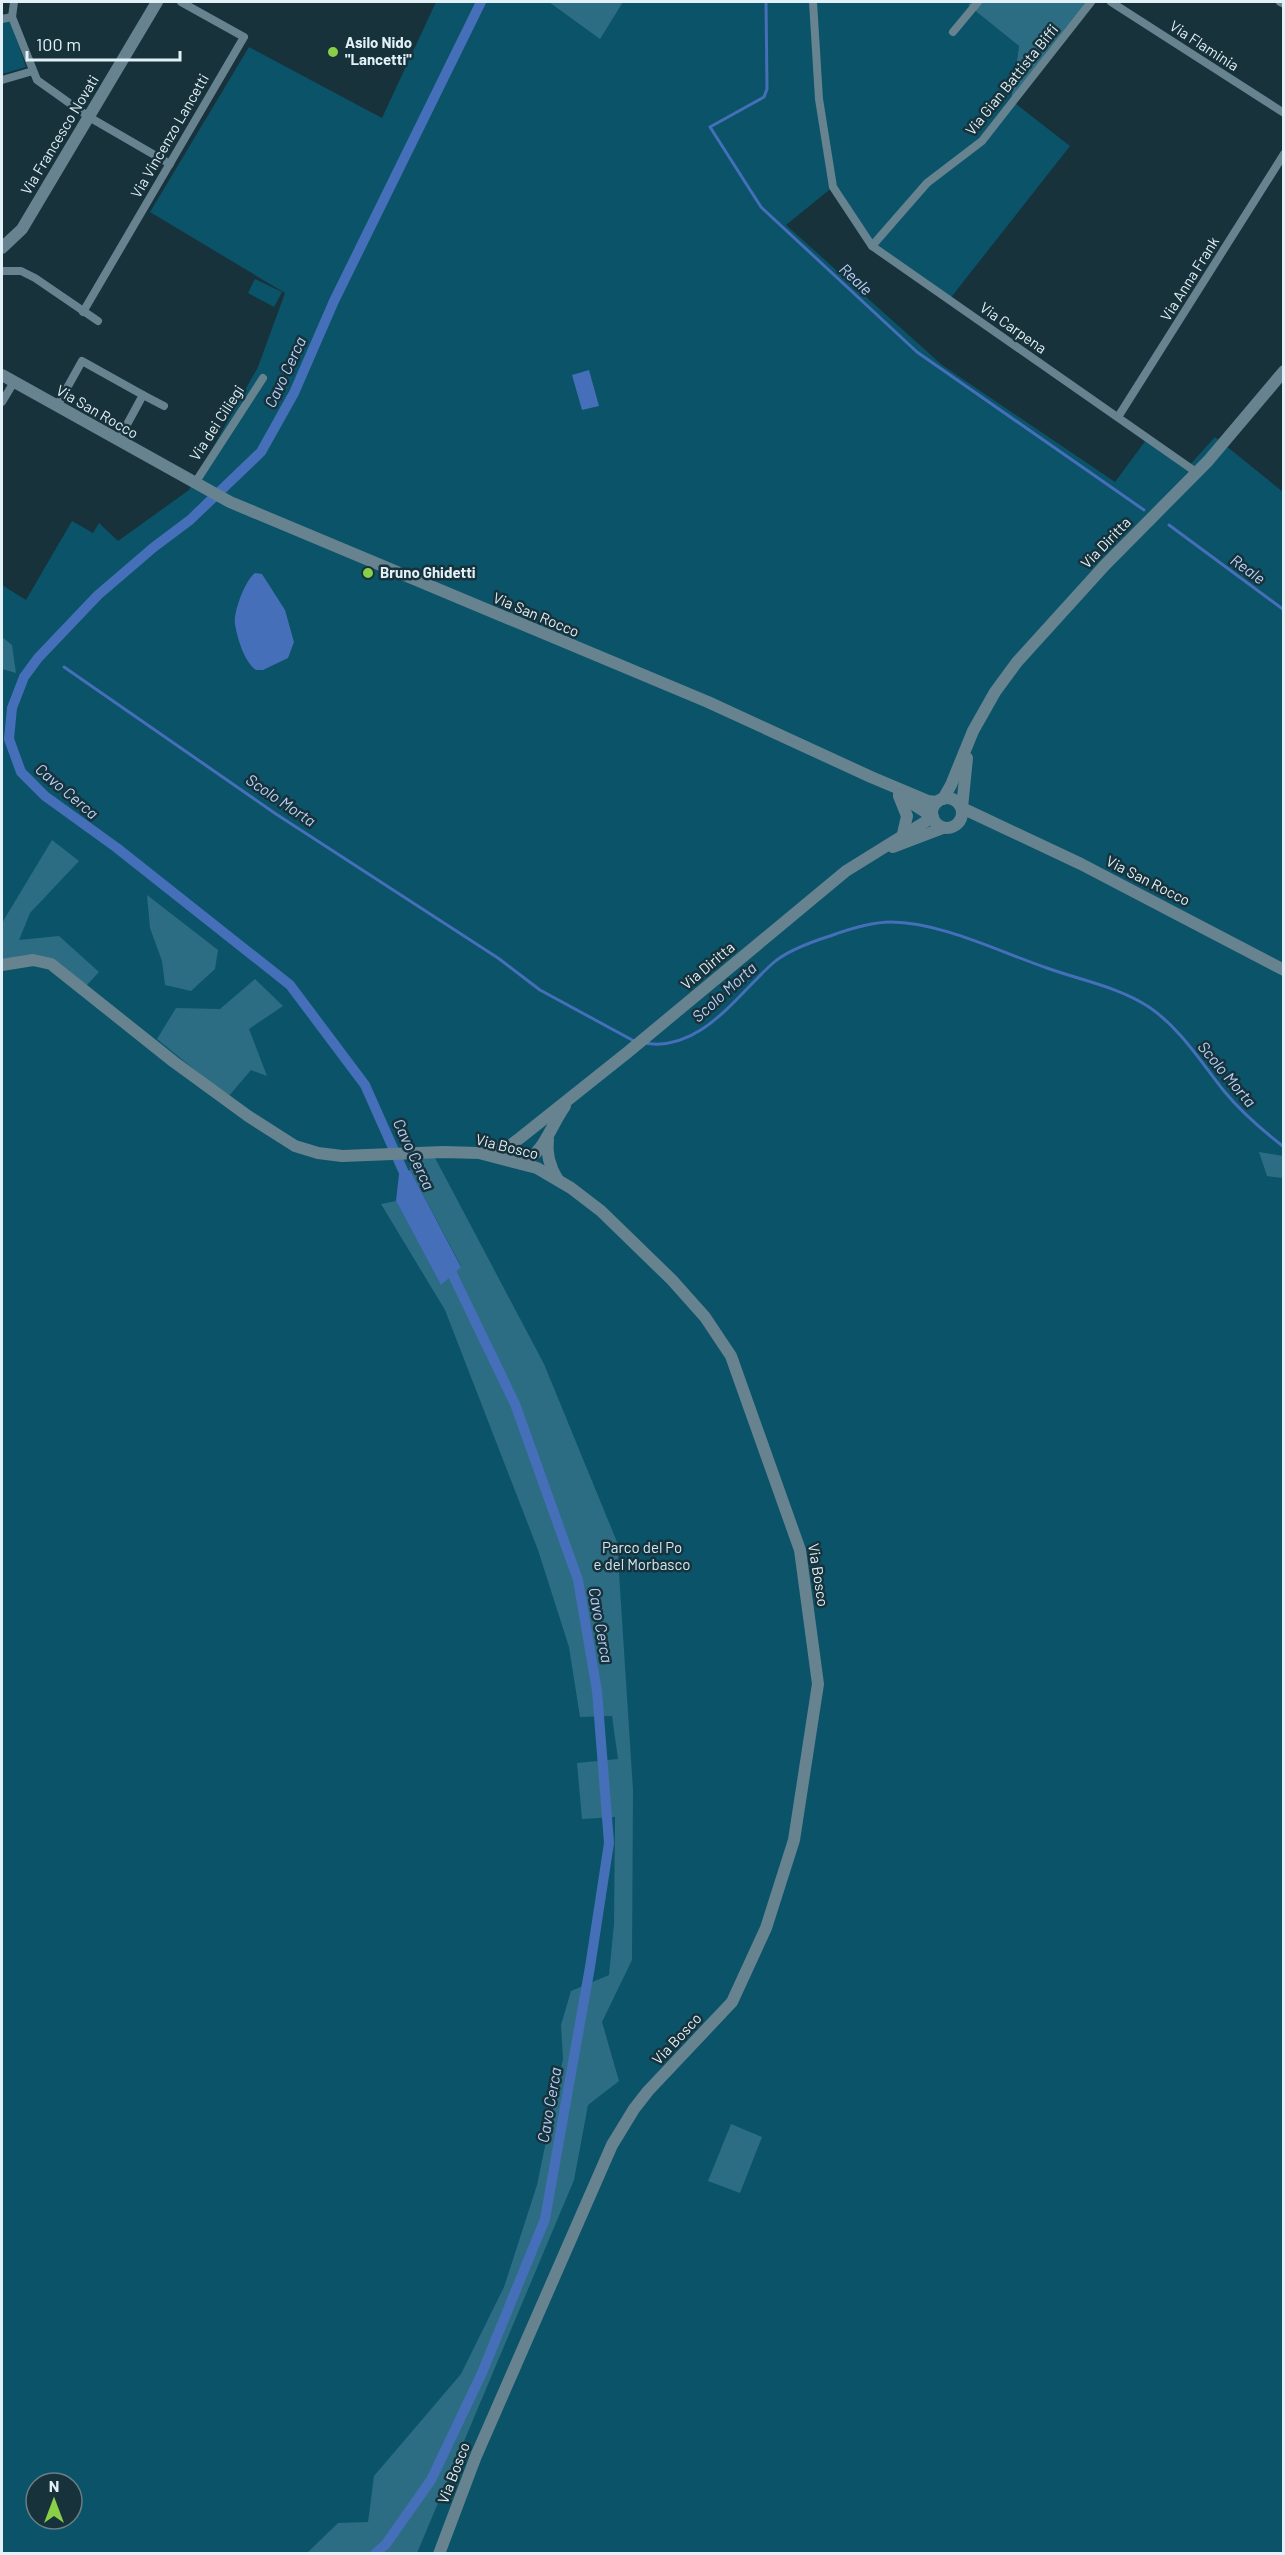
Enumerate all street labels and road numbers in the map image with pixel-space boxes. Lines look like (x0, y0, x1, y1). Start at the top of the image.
street label: Via Flaminia (1167, 16, 1242, 74)
street label: Via Gian Battista Biffi (961, 20, 1061, 138)
street label: Via Vincenzo Lancetti (126, 70, 212, 201)
street label: Via Francesco Novati (16, 71, 102, 198)
street label: Via Anna Frank (1156, 232, 1223, 324)
street label: Via Carpena (977, 298, 1050, 357)
street label: Via San Rocco (53, 380, 142, 442)
street label: Via dei Ciliegi (185, 381, 247, 464)
street label: Via Diritta (1076, 513, 1134, 572)
street label: Via San Rocco (491, 588, 582, 640)
street label: Via San Rocco (1103, 851, 1193, 909)
street label: Via Diritta (677, 938, 738, 993)
street label: Via Bosco (474, 1130, 540, 1163)
street label: Via Bosco (805, 1542, 833, 1608)
street label: Via Bosco (648, 2009, 705, 2068)
street label: Via Bosco (433, 2440, 473, 2506)

